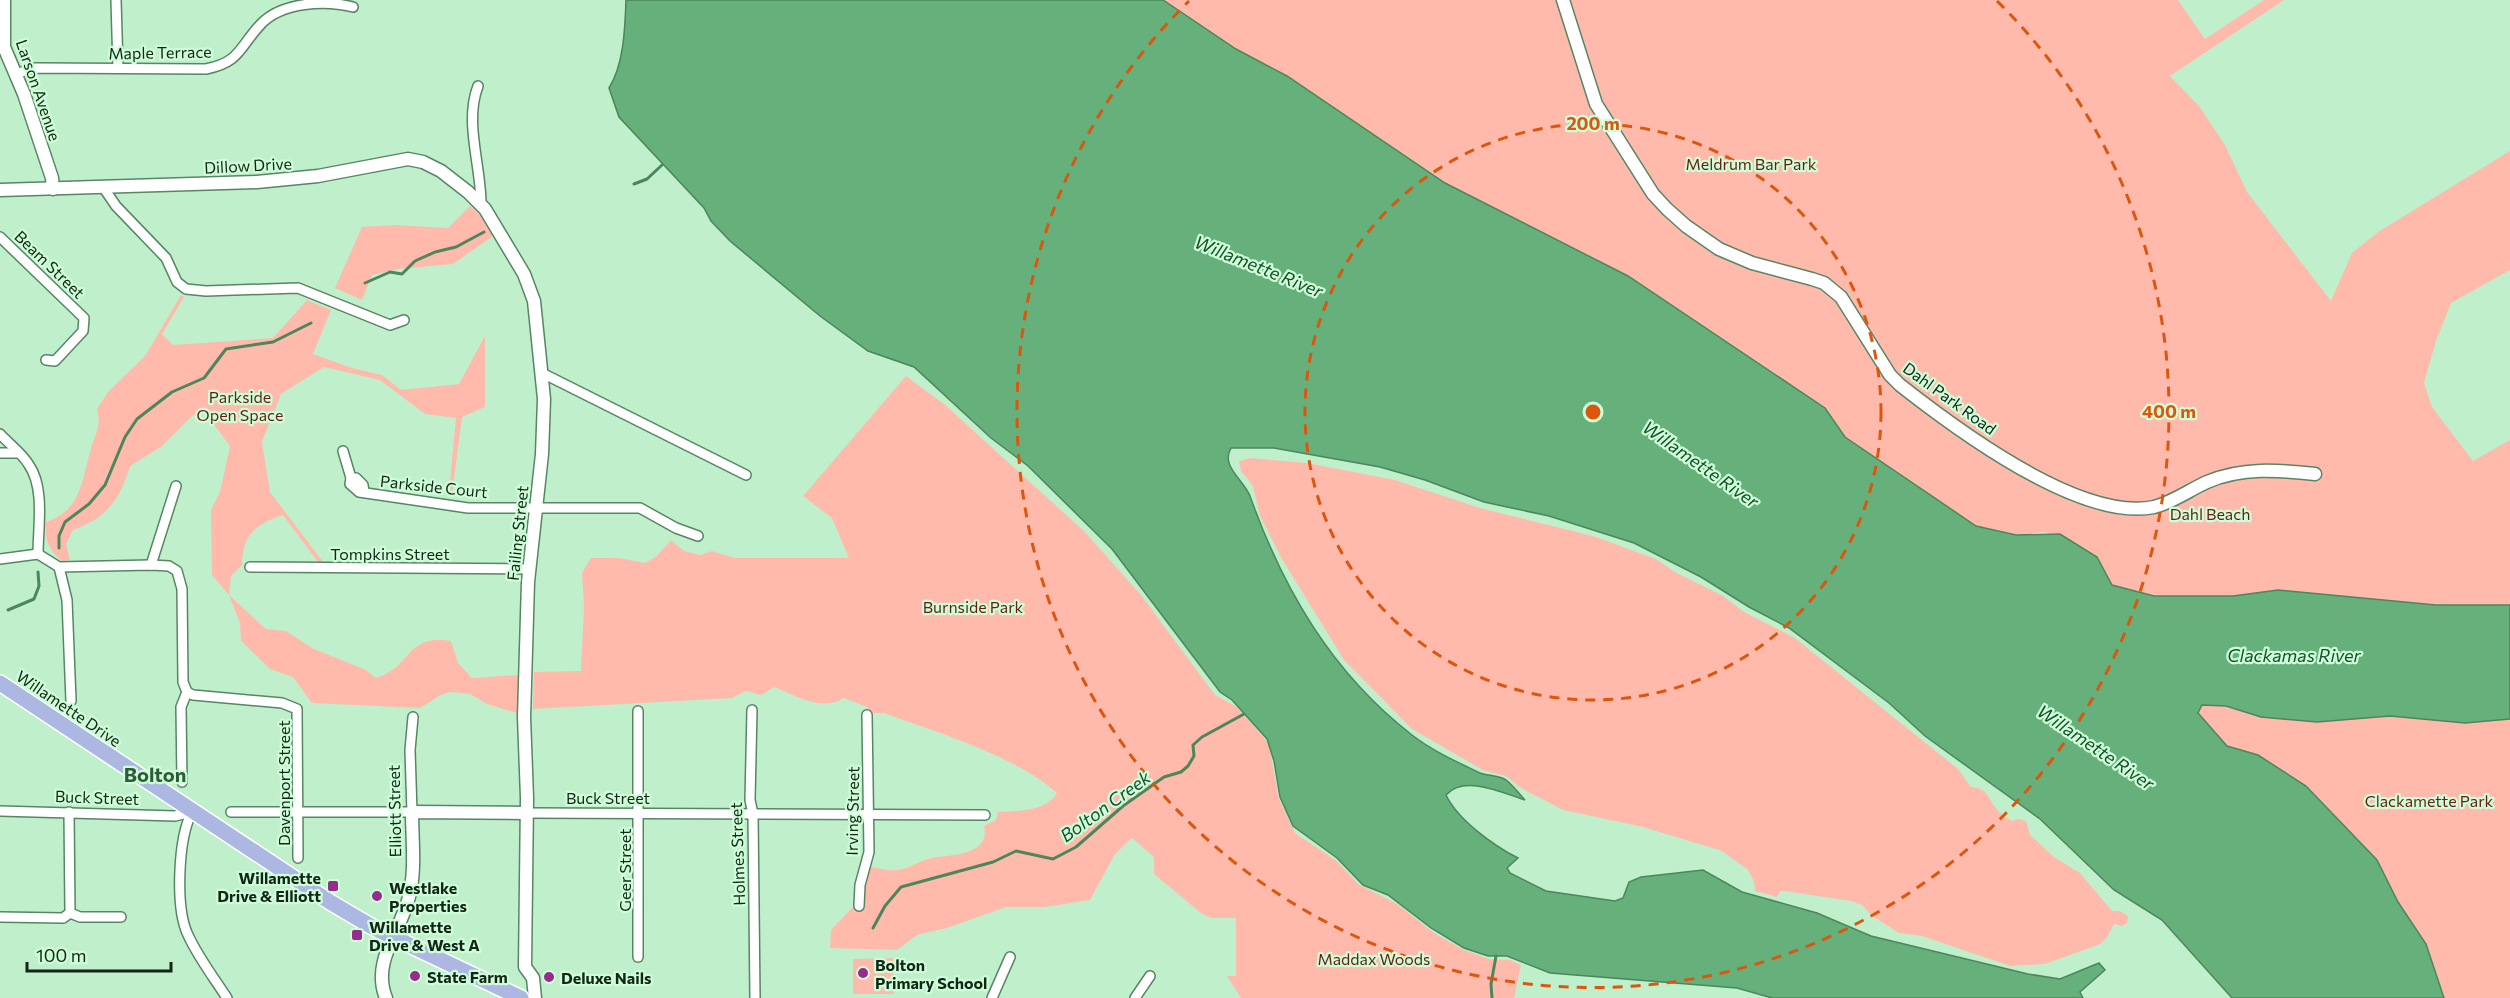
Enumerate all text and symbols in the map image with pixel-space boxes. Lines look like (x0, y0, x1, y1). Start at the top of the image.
street label: Larson Avenue (13, 37, 65, 143)
street label: Maple Terrace (108, 42, 212, 62)
text: 200 m (1566, 112, 1620, 134)
street label: Dillow Drive (204, 153, 292, 177)
park label: Meldrum Bar Park (1686, 154, 1817, 173)
street label: Beam Street (11, 226, 89, 302)
water label: Willamette River (1192, 230, 1327, 302)
street label: Dahl Park Road (1900, 358, 2000, 438)
park label: Parkside Open Space (197, 387, 283, 424)
text: 400 m (2142, 400, 2196, 422)
centre of rings (1583, 402, 1603, 422)
water label: Willamette River (1639, 416, 1764, 513)
street label: Parkside Court (379, 471, 489, 501)
street label: Failing Street (503, 484, 531, 582)
park label: Dahl Beach (2170, 504, 2250, 523)
street label: Tompkins Street (330, 544, 450, 563)
park label: Burnside Park (923, 597, 1024, 616)
water label: Clackamas River (2227, 644, 2362, 666)
street label: Willamette Drive (13, 666, 125, 750)
water label: Willamette River (2033, 700, 2159, 795)
street label: Davenport Street (274, 720, 293, 846)
district label: Bolton (124, 762, 186, 786)
street label: Elliott Street (384, 764, 404, 857)
water label: Bolton Creek (1055, 765, 1156, 846)
street label: Irving Street (842, 766, 862, 856)
street label: Buck Street (55, 786, 140, 808)
street label: Buck Street (566, 788, 651, 807)
park label: Clackamette Park (2365, 791, 2494, 810)
street label: Holmes Street (726, 801, 748, 906)
street label: Geer Street (615, 828, 634, 912)
place label: Willamette Drive & Elliott (217, 868, 321, 905)
place label: Westlake Properties (389, 878, 467, 915)
marker: Willamette Drive & Elliott (326, 879, 340, 893)
marker: Westlake Properties (370, 889, 384, 903)
place label: Willamette Drive & West A (369, 917, 480, 954)
marker: Willamette Drive & West A (350, 928, 364, 942)
scale bar (27, 935, 171, 973)
text: 100 m (36, 944, 86, 966)
park label: Maddax Woods (1318, 949, 1430, 968)
place label: Bolton Primary School (875, 955, 987, 992)
marker: Bolton Primary School (856, 966, 870, 980)
place label: State Farm (427, 967, 508, 986)
place label: Deluxe Nails (561, 968, 652, 987)
marker: State Farm (408, 969, 422, 983)
marker: Deluxe Nails (542, 970, 556, 984)

